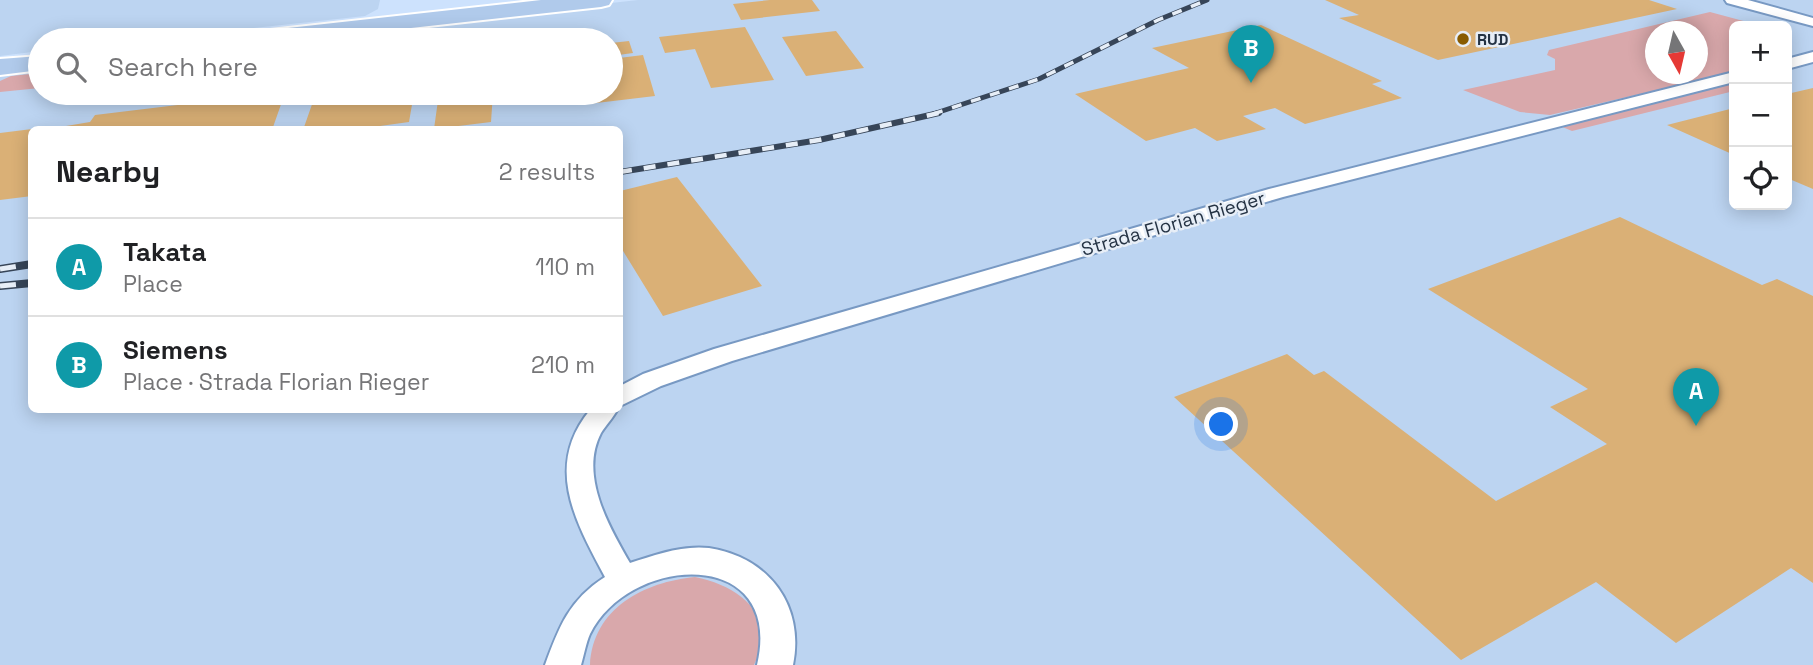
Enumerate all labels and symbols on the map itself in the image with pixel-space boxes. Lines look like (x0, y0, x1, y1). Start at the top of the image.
north arrow (1645, 21, 1708, 84)
pin: B (1228, 25, 1274, 83)
place label: RUD (1477, 29, 1509, 50)
marker: RUD (1455, 31, 1471, 47)
street label: Strada Florian Rieger (1078, 185, 1268, 262)
pin: A (1673, 368, 1719, 426)
your location (1204, 407, 1238, 441)

